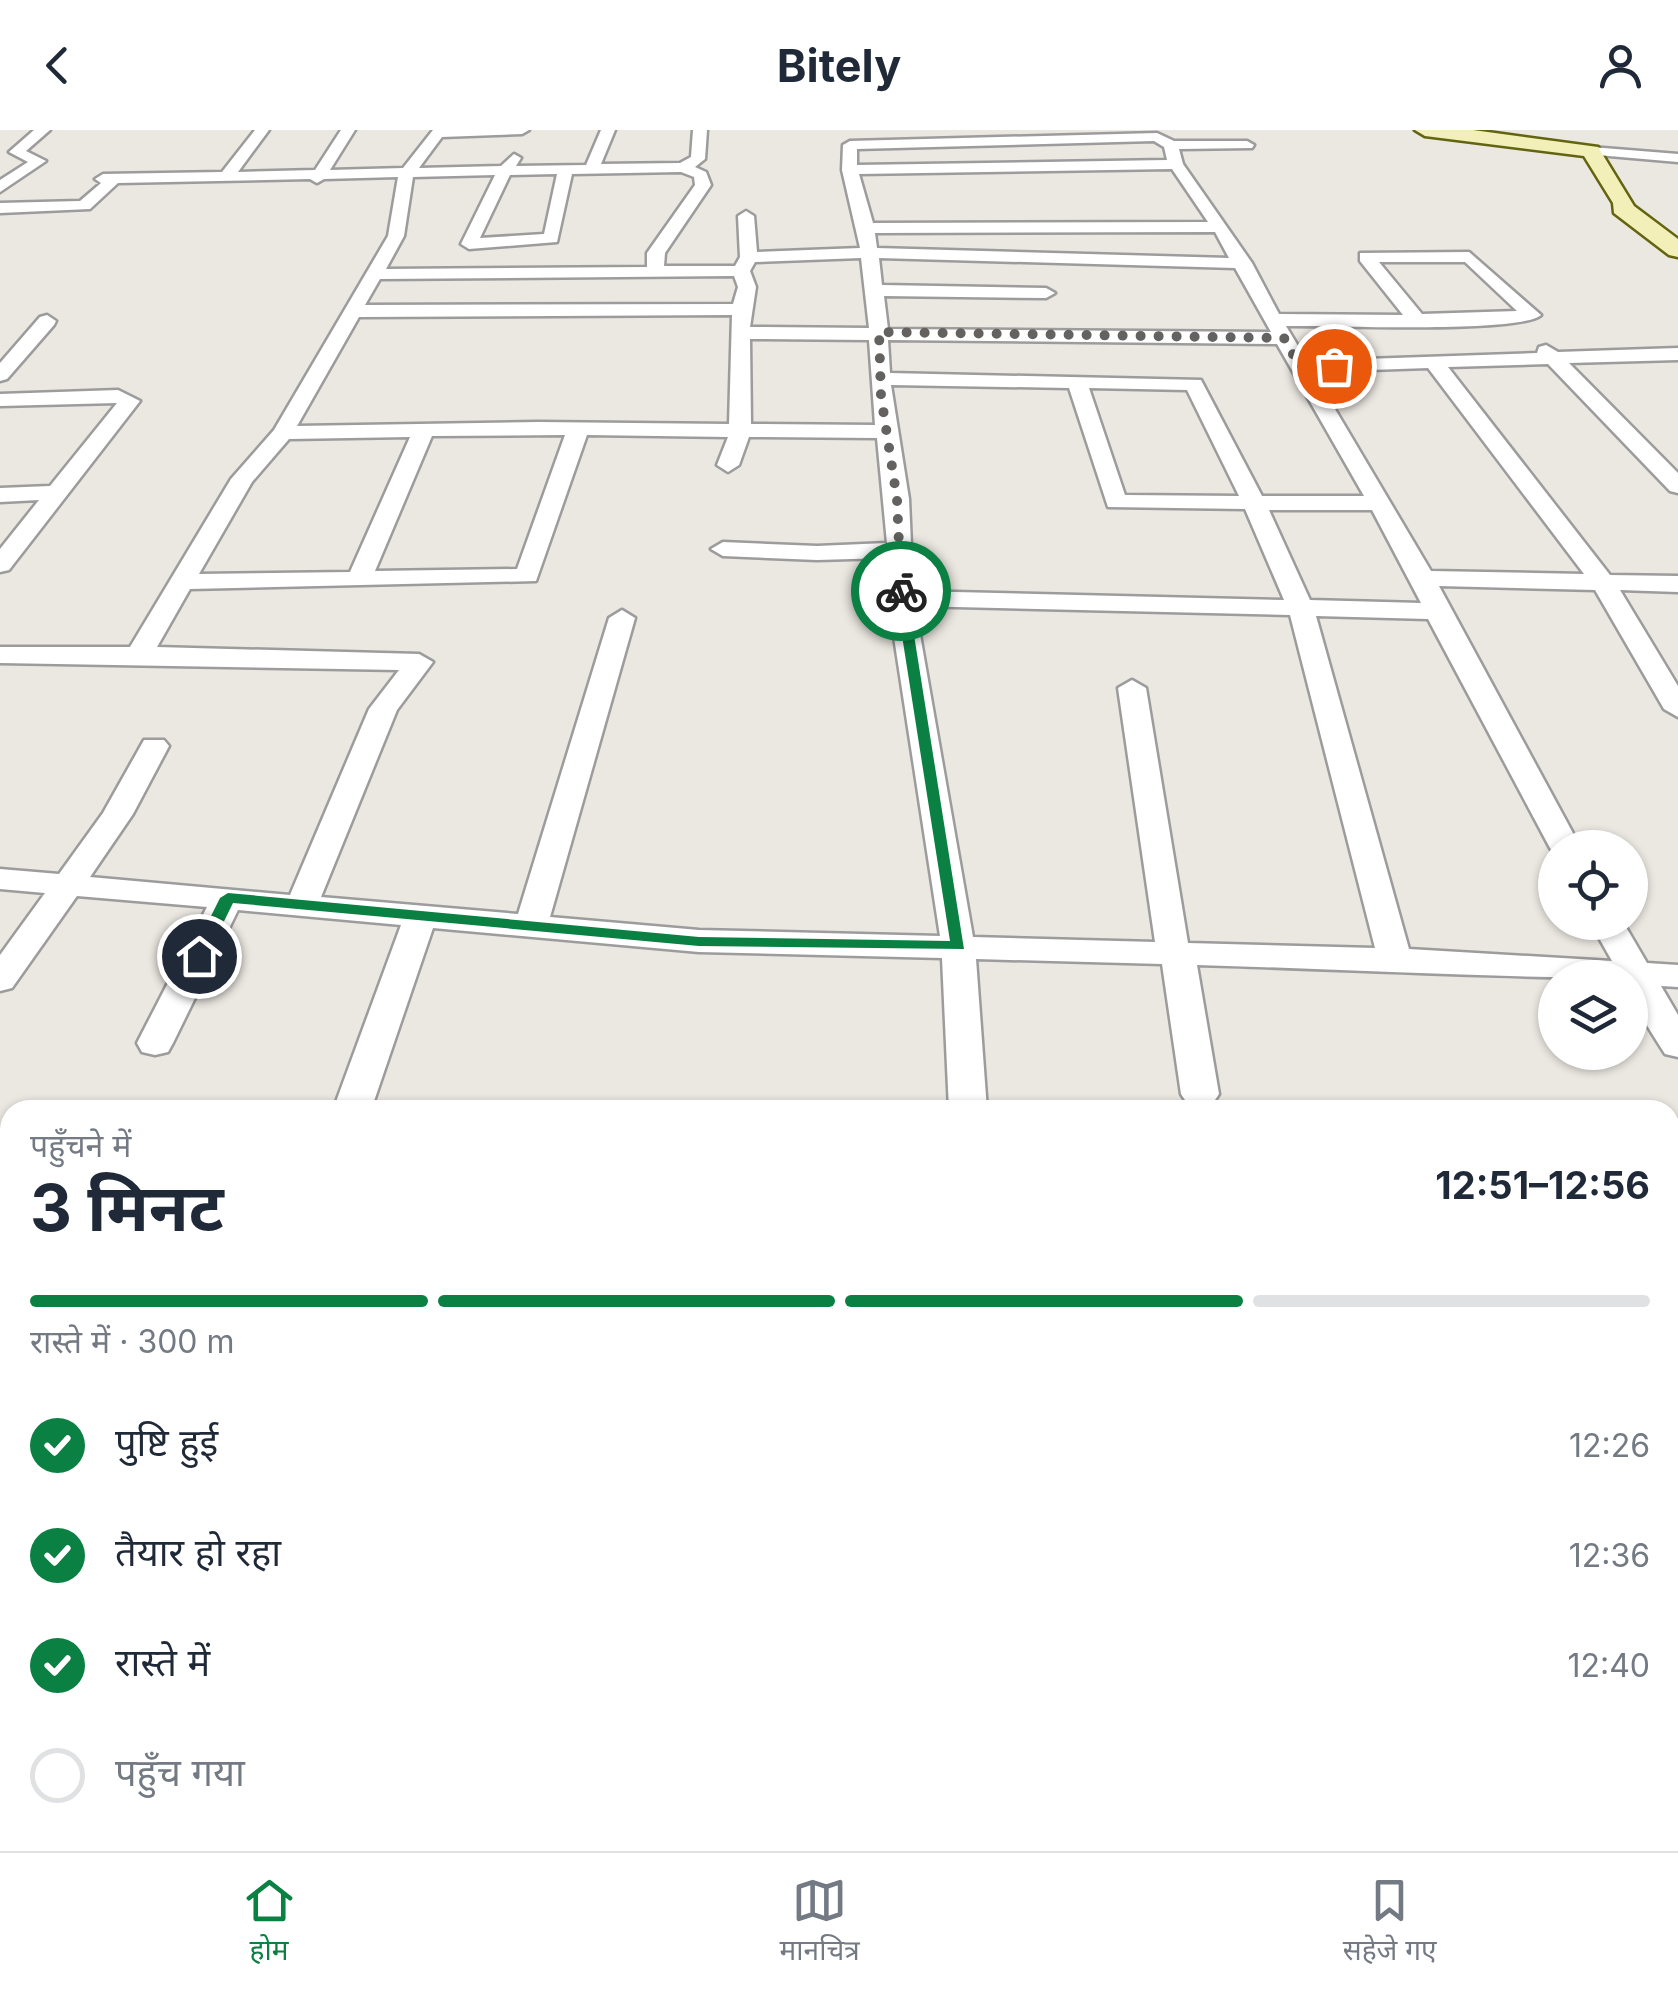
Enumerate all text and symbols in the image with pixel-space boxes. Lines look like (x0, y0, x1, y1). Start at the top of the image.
icon: back (30, 38, 85, 93)
text: Bitely (777, 38, 901, 93)
icon: person (1593, 38, 1648, 93)
pin (1292, 324, 1377, 409)
icon: bag (1307, 339, 1362, 394)
courier (851, 541, 951, 641)
icon: bike (874, 564, 929, 619)
map controls (1538, 830, 1648, 1070)
button: locate (1538, 830, 1648, 940)
pin (157, 914, 242, 999)
icon: home (172, 929, 227, 984)
button: layers (1538, 960, 1648, 1070)
text: पहुँचने में (30, 1126, 131, 1165)
text: 12:51–12:56 (1435, 1162, 1650, 1208)
text: 3 मिनट (30, 1168, 224, 1247)
text: रास्ते में · 300 m (30, 1322, 235, 1361)
icon: check (30, 1418, 85, 1473)
text: पुष्टि हुई (115, 1419, 218, 1465)
text: 12:26 (1569, 1426, 1650, 1465)
icon: check (30, 1528, 85, 1583)
text: तैयार हो रहा (115, 1529, 281, 1575)
text: 12:36 (1569, 1536, 1650, 1575)
icon: check (30, 1638, 85, 1693)
text: रास्ते में (115, 1639, 210, 1685)
text: 12:40 (1567, 1646, 1650, 1685)
text: पहुँच गया (115, 1749, 245, 1795)
tab: होम (242, 1873, 297, 1971)
tab: मानचित्र (780, 1873, 860, 1971)
tab: सहेजे गए (1343, 1873, 1436, 1971)

